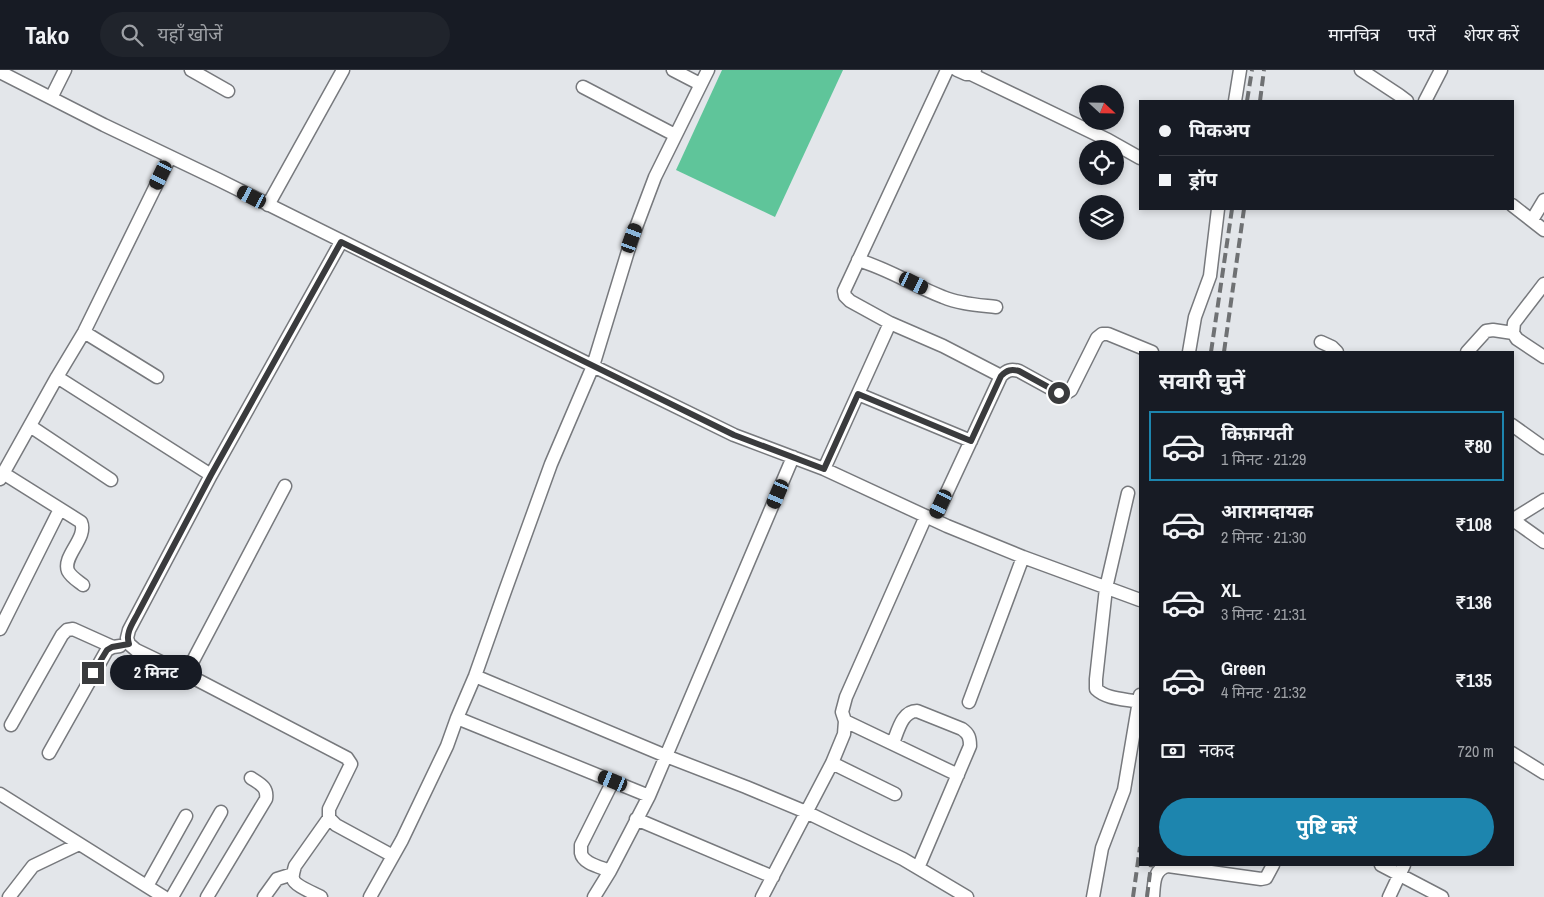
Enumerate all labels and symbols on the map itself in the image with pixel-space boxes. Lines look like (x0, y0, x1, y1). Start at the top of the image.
north arrow (1079, 85, 1124, 130)
car (147, 158, 174, 192)
car (235, 184, 268, 210)
car (619, 221, 644, 255)
car (897, 270, 930, 296)
route start (1048, 382, 1070, 404)
car (765, 477, 790, 511)
car (927, 487, 954, 521)
callout: 2 मिनट (110, 656, 203, 690)
route end (82, 662, 104, 684)
car (596, 768, 629, 794)

